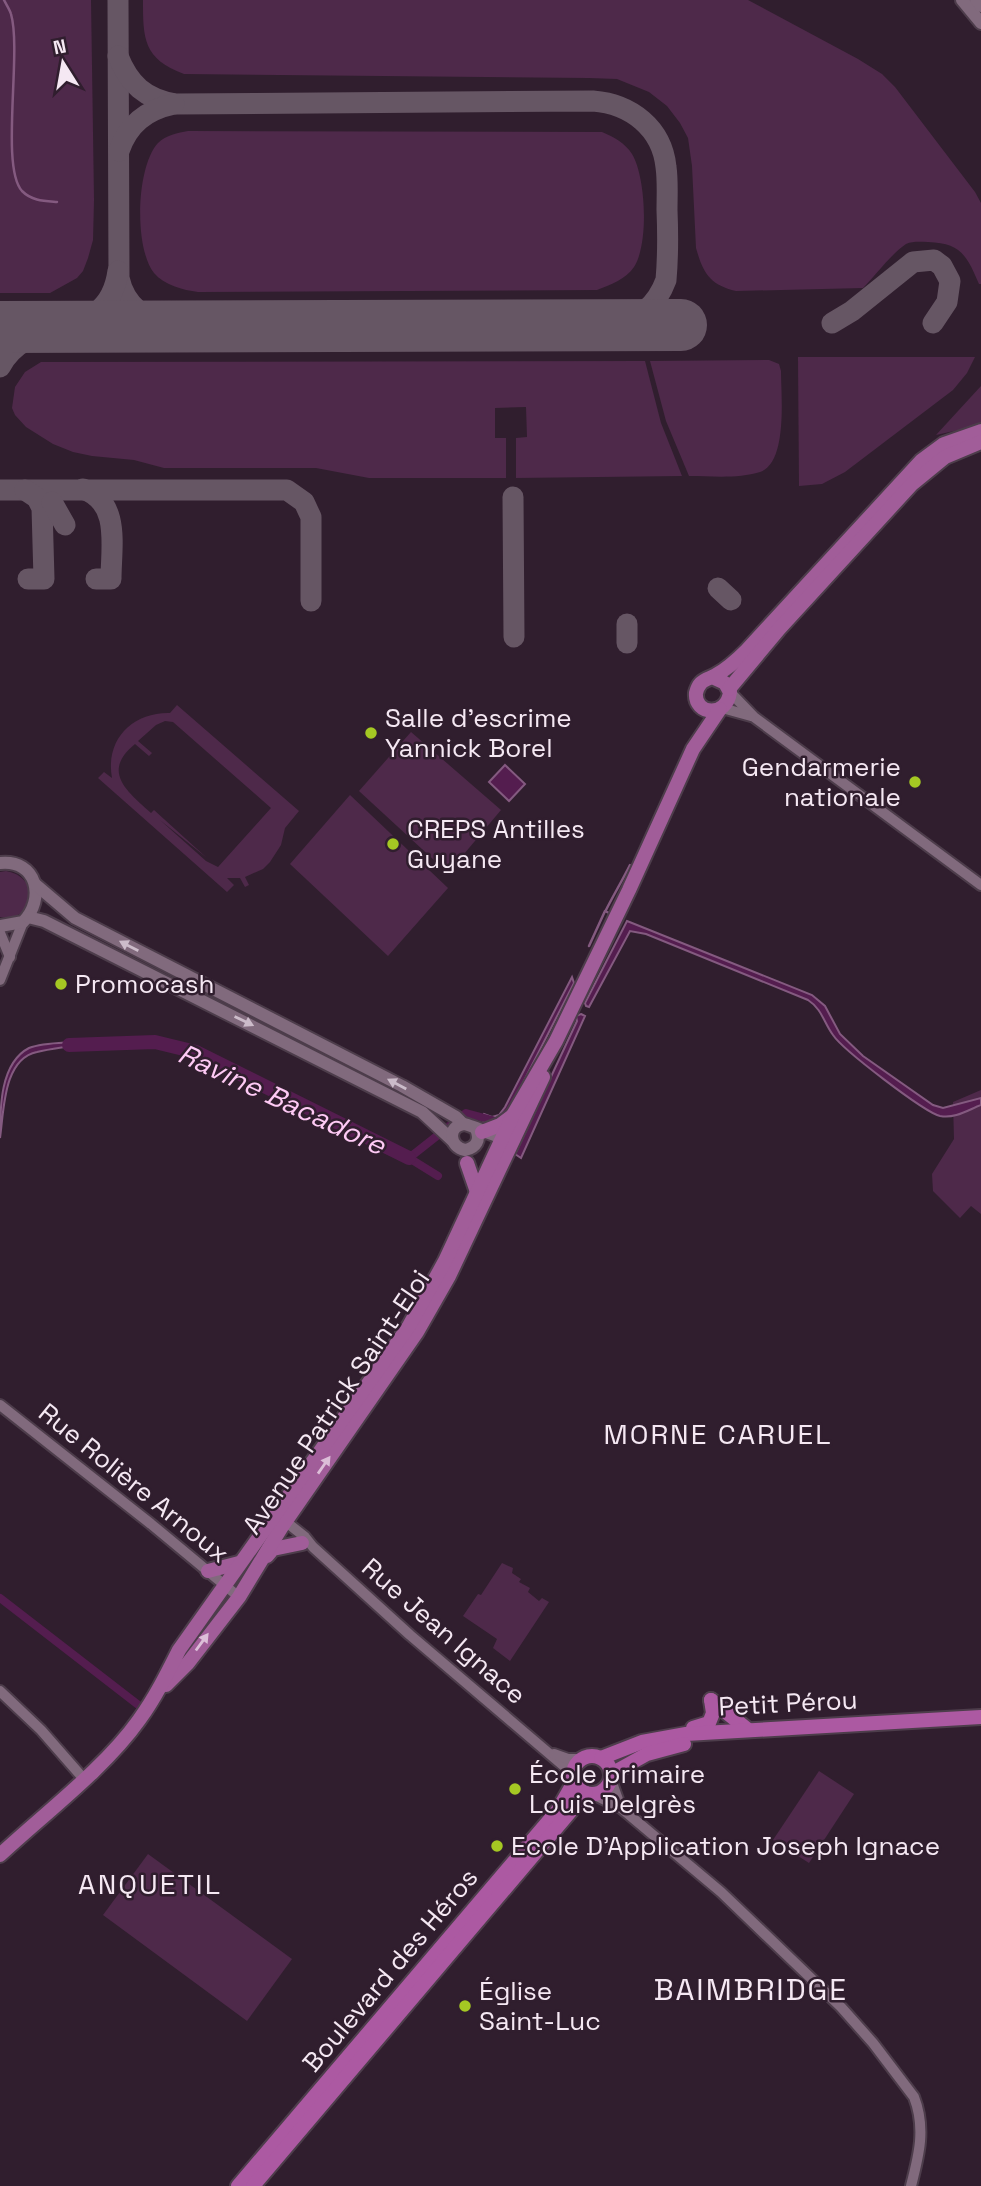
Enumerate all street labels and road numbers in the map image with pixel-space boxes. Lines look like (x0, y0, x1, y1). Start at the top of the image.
street label: Avenue Patrick Saint-Eloi (235, 1263, 437, 1541)
street label: Rue Rolière Arnoux (32, 1396, 236, 1570)
street label: Rue Jean Ignace (355, 1550, 533, 1712)
street label: Petit Pérou (718, 1682, 858, 1724)
street label: Boulevard des Héros (295, 1861, 485, 2079)

